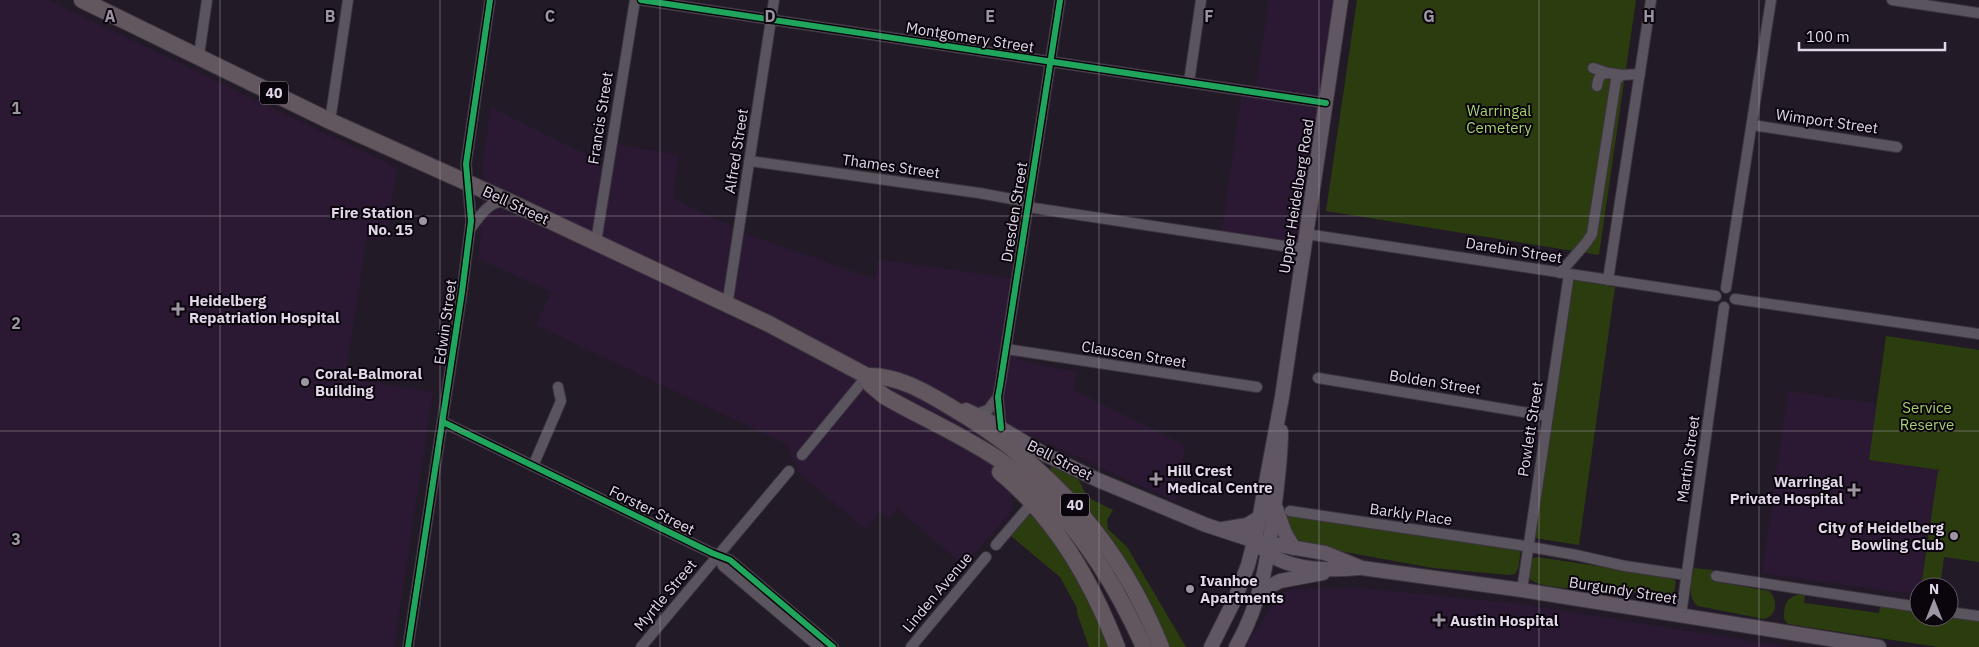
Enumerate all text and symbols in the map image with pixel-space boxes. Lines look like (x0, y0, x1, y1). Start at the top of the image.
text: A (105, 6, 116, 26)
text: B (325, 6, 336, 26)
text: C (545, 6, 555, 26)
text: D (764, 6, 776, 26)
text: E (985, 6, 995, 26)
text: F (1204, 6, 1214, 26)
text: G (1423, 6, 1435, 26)
text: H (1643, 6, 1655, 26)
street label: Montgomery Street (905, 17, 1035, 57)
scale bar (1799, 20, 1945, 52)
text: 100 m (1806, 27, 1850, 46)
street label: Francis Street (583, 70, 617, 166)
road number: 40 (260, 82, 288, 105)
text: 1 (11, 98, 21, 118)
park label: Warringal Cemetery (1466, 101, 1532, 137)
street label: Wimport Street (1775, 104, 1879, 138)
street label: Alfred Street (720, 107, 752, 195)
street label: Upper Heidelberg Road (1274, 117, 1318, 275)
street label: Thames Street (841, 150, 941, 182)
street label: Dresden Street (997, 161, 1031, 263)
street label: Bell Street (480, 181, 552, 229)
place label: Fire Station No. 15 (331, 203, 413, 239)
marker: Fire Station No. 15 (417, 215, 429, 227)
street label: Darebin Street (1464, 233, 1564, 267)
street label: Edwin Street (430, 278, 460, 366)
place label: Heidelberg Repatriation Hospital (189, 291, 340, 327)
marker: Heidelberg Repatriation Hospital (171, 302, 185, 316)
text: 2 (11, 313, 21, 333)
street label: Clauscen Street (1080, 336, 1188, 372)
place label: Coral-Balmoral Building (315, 364, 422, 400)
street label: Bolden Street (1388, 365, 1482, 399)
marker: Coral-Balmoral Building (299, 376, 311, 388)
street label: Powlett Street (1513, 380, 1547, 478)
park label: Service Reserve (1900, 398, 1954, 434)
street label: Martin Street (1672, 414, 1704, 504)
street label: Bell Street (1024, 435, 1096, 485)
place label: Hill Crest Medical Centre (1167, 461, 1273, 497)
marker: Hill Crest Medical Centre (1149, 472, 1163, 486)
place label: Warringal Private Hospital (1730, 472, 1843, 508)
street label: Forster Street (606, 481, 698, 539)
marker: Warringal Private Hospital (1847, 483, 1861, 497)
road number: 40 (1061, 494, 1089, 516)
street label: Barkly Place (1369, 499, 1453, 529)
place label: City of Heidelberg Bowling Club (1818, 518, 1945, 554)
text: 3 (11, 529, 21, 549)
marker: City of Heidelberg Bowling Club (1948, 530, 1960, 542)
street label: Linden Avenue (898, 548, 976, 636)
street label: Myrtle Street (630, 555, 700, 635)
place label: Ivanhoe Apartments (1200, 571, 1284, 607)
street label: Burgundy Street (1568, 572, 1678, 608)
north arrow (1909, 577, 1959, 627)
text: N (1929, 580, 1939, 598)
marker: Ivanhoe Apartments (1184, 583, 1196, 595)
place label: Austin Hospital (1450, 611, 1559, 630)
marker: Austin Hospital (1432, 613, 1446, 627)

